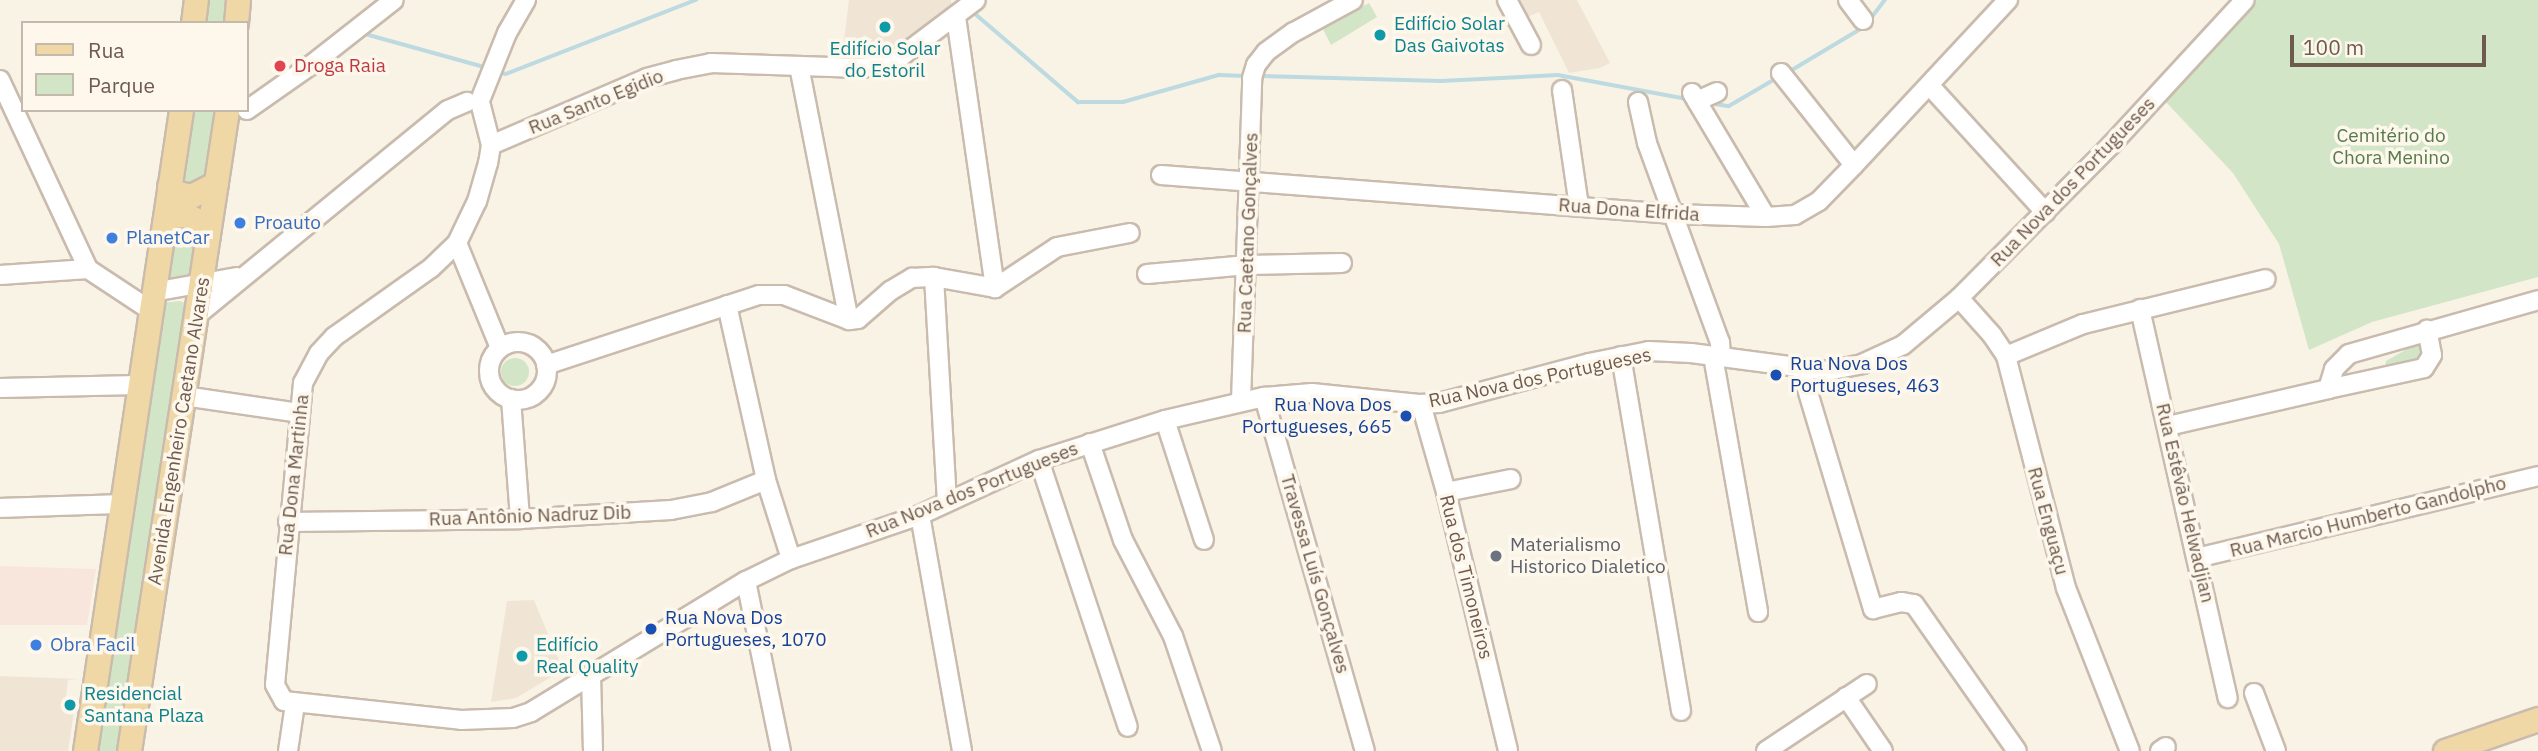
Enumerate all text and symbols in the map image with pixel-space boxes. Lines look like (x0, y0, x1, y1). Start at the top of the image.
place label: Edifício Solar Das Gaivotas (1394, 13, 1505, 57)
marker: Edifício Solar do Estoril (877, 19, 893, 35)
legend (21, 21, 248, 112)
scale bar (2293, 21, 2489, 65)
marker: Edifício Solar Das Gaivotas (1372, 27, 1388, 43)
text: 100 m (2303, 33, 2364, 61)
text: Rua (88, 36, 125, 64)
place label: Edifício Solar do Estoril (830, 38, 940, 82)
place label: Droga Raia (294, 55, 386, 77)
marker: Droga Raia (272, 58, 288, 74)
street label: Rua Santo Egidio (525, 65, 667, 139)
text: Parque (88, 71, 155, 99)
street label: Rua Nova dos Portugueses (1986, 92, 2160, 272)
park label: Cemitério do Chora Menino (2332, 125, 2450, 169)
street label: Rua Caetano Gonçalves (1233, 132, 1263, 334)
street label: Rua Dona Elfrida (1558, 194, 1700, 226)
place label: Proauto (254, 212, 321, 234)
marker: Proauto (232, 215, 248, 231)
place label: PlanetCar (126, 227, 210, 249)
marker: PlanetCar (104, 230, 120, 246)
street label: Avenida Engenheiro Caetano Alvares (143, 275, 215, 587)
street label: Rua Nova dos Portugueses (1427, 343, 1653, 413)
place label: Rua Nova Dos Portugueses, 463 (1790, 353, 1940, 397)
marker: Rua Nova Dos Portugueses, 463 (1768, 367, 1784, 383)
street label: Rua Dona Martinha (274, 393, 314, 557)
place label: Rua Nova Dos Portugueses, 665 (1242, 394, 1392, 438)
street label: Rua Estêvão Helwadjian (2151, 401, 2219, 605)
marker: Rua Nova Dos Portugueses, 665 (1398, 408, 1414, 424)
street label: Rua Nova dos Portugueses (862, 437, 1082, 543)
street label: Rua Enguaçu (2023, 465, 2073, 577)
street label: Travessa Luís Gonçalves (1276, 472, 1354, 676)
street label: Rua Marcio Humberto Gandolpho (2228, 472, 2508, 562)
street label: Rua dos Timoneiros (1435, 492, 1497, 662)
street label: Rua Antônio Nadruz Dib (428, 501, 632, 531)
place label: Materialismo Historico Dialetico (1510, 534, 1666, 578)
marker: Materialismo Historico Dialetico (1488, 548, 1504, 564)
place label: Rua Nova Dos Portugueses, 1070 (665, 607, 827, 651)
marker: Rua Nova Dos Portugueses, 1070 (643, 621, 659, 637)
place label: Obra Facil (50, 634, 135, 656)
place label: Edifício Real Quality (536, 634, 639, 678)
marker: Obra Facil (28, 637, 44, 653)
marker: Edifício Real Quality (514, 648, 530, 664)
place label: Residencial Santana Plaza (84, 683, 204, 727)
marker: Residencial Santana Plaza (62, 697, 78, 713)

